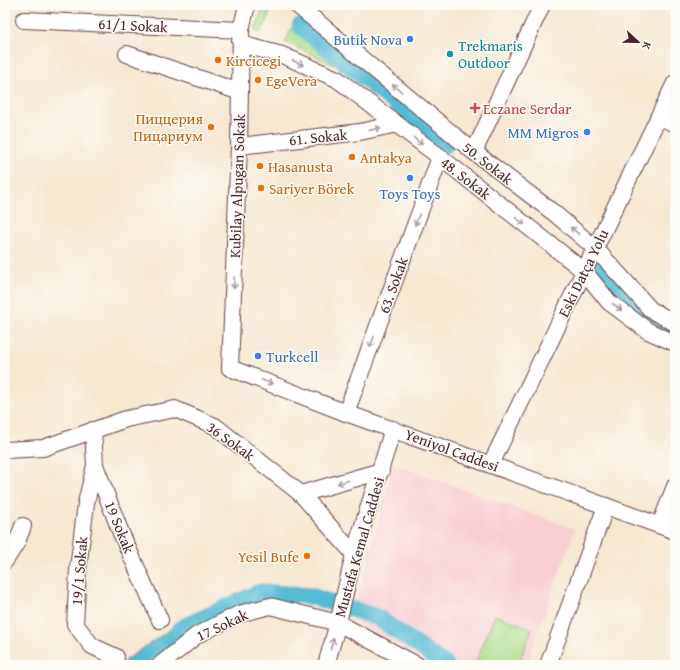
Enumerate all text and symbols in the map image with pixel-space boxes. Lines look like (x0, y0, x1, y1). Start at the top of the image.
street label: 61/1 Sokak (98, 13, 169, 37)
north arrow (618, 22, 658, 62)
place label: Butik Nova (334, 29, 402, 50)
marker: Butik Nova (405, 34, 415, 44)
place label: Trekmaris Outdoor (458, 35, 523, 73)
text: K (639, 40, 656, 52)
marker: Trekmaris Outdoor (445, 49, 455, 59)
place label: Kircicegi (226, 50, 281, 71)
marker: Kircicegi (213, 55, 223, 65)
one-way arrow (292, 59, 304, 67)
place label: EgeVera (266, 70, 317, 91)
marker: EgeVera (253, 75, 263, 85)
one-way arrow (392, 84, 403, 93)
place label: Eczane Serdar (483, 98, 571, 119)
marker: Eczane Serdar (470, 103, 480, 113)
place label: Пиццерия Пицариум (133, 108, 203, 146)
street label: Kubilay Alpugan Sokak (224, 113, 250, 258)
marker: Пиццерия Пицариум (206, 122, 216, 132)
place label: MM Migros (508, 122, 579, 143)
street label: 61. Sokak (288, 123, 349, 151)
one-way arrow (368, 125, 381, 132)
marker: MM Migros (582, 127, 592, 137)
one-way arrow (413, 136, 424, 145)
street label: 50. Sokak (458, 137, 518, 190)
place label: Antakya (360, 147, 412, 168)
marker: Antakya (347, 152, 357, 162)
street label: 48. Sokak (436, 152, 496, 205)
place label: Hasanusta (268, 156, 333, 177)
marker: Hasanusta (255, 161, 265, 171)
marker: Toys Toys (405, 173, 415, 183)
place label: Sariyer Börek (269, 178, 355, 199)
marker: Sariyer Börek (256, 183, 266, 193)
place label: Toys Toys (379, 183, 441, 204)
one-way arrow (412, 213, 420, 225)
one-way arrow (515, 217, 526, 225)
street label: Eski Datça Yolu (553, 225, 614, 320)
one-way arrow (570, 227, 580, 236)
street label: 63. Sokak (373, 253, 413, 316)
one-way arrow (230, 276, 237, 289)
one-way arrow (611, 303, 622, 312)
one-way arrow (368, 336, 376, 348)
place label: Turkcell (266, 346, 318, 367)
marker: Turkcell (253, 351, 263, 361)
one-way arrow (260, 379, 272, 387)
street label: 36 Sokak (203, 416, 260, 466)
street label: Yeniyol Caddesi (402, 423, 502, 477)
street label: Mustafa Kemal Caddesi (329, 474, 389, 620)
one-way arrow (337, 479, 350, 486)
street label: 19 Sokak (100, 498, 140, 557)
street label: 19/1 Sokak (66, 535, 93, 606)
place label: Yesil Bufe (238, 546, 299, 567)
marker: Yesil Bufe (302, 551, 312, 561)
street label: 17 Sokak (193, 604, 252, 646)
one-way arrow (328, 638, 336, 651)

